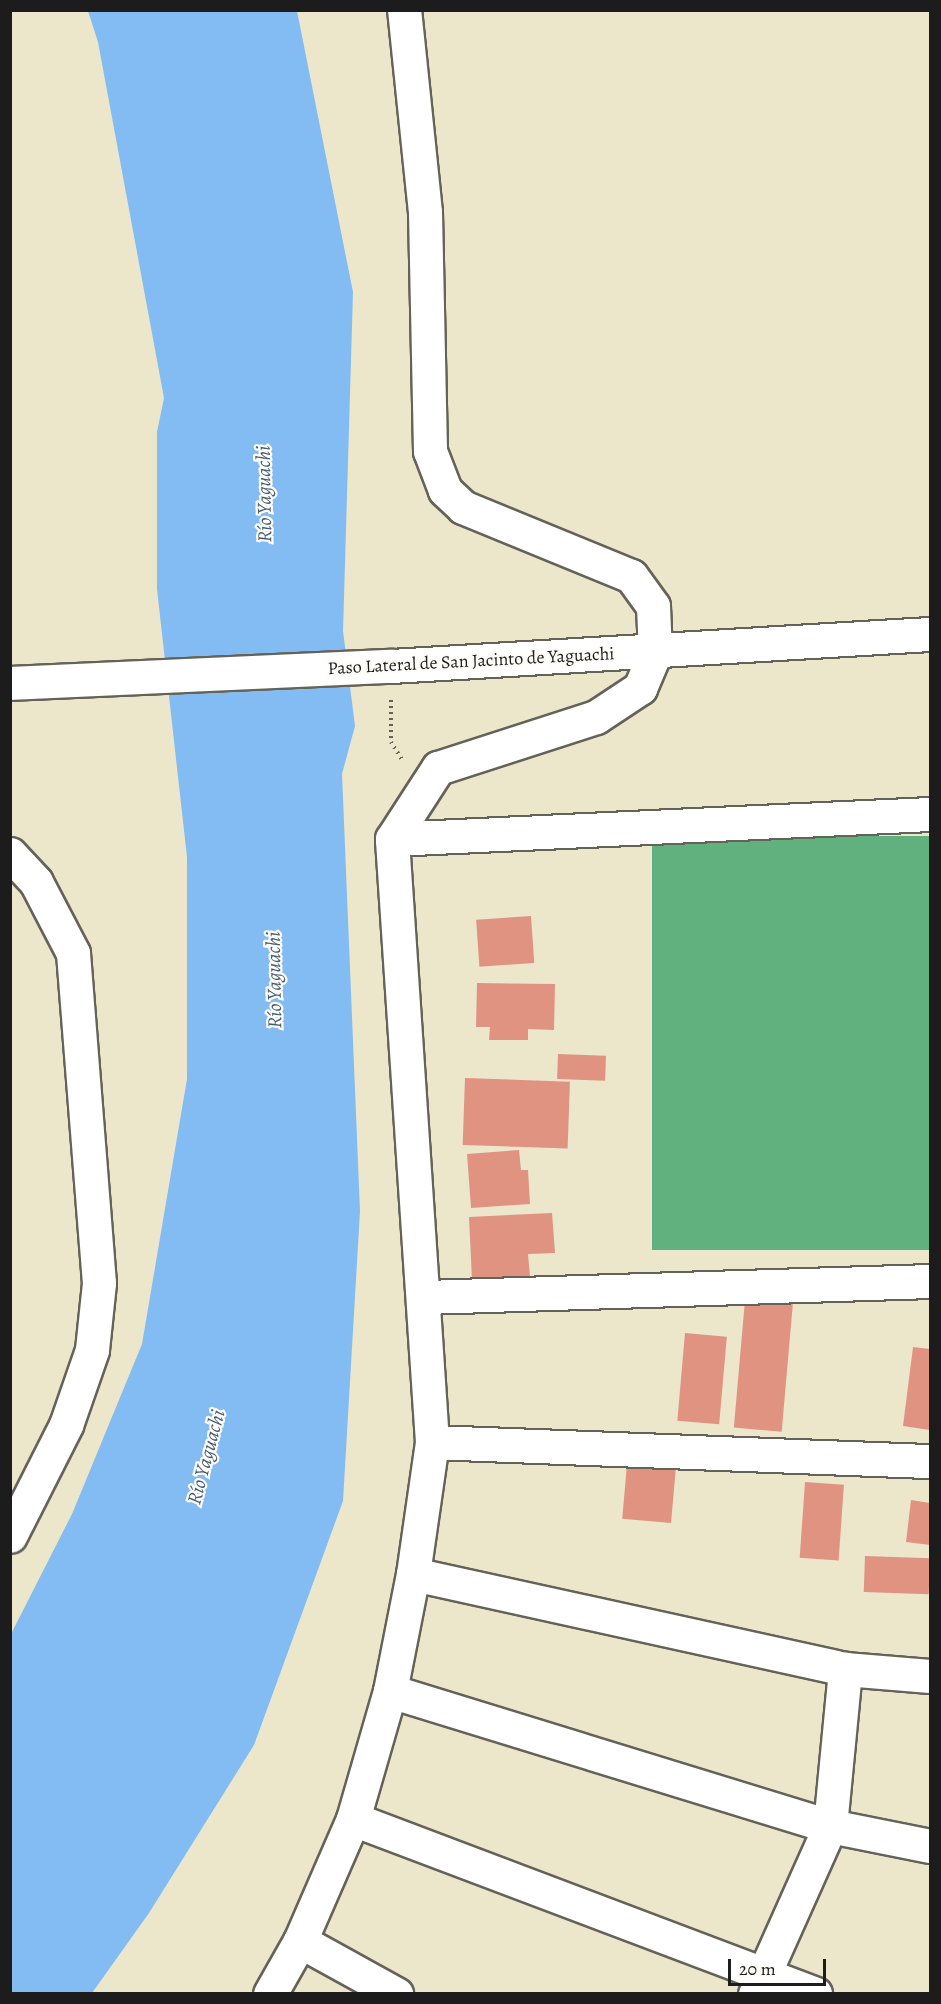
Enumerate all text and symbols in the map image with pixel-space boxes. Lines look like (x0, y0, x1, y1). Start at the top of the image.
water label: Río Yaguachi (251, 445, 277, 543)
street label: Paso Lateral de San Jacinto de Yaguachi (327, 643, 615, 679)
water label: Río Yaguachi (261, 931, 287, 1029)
water label: Río Yaguachi (182, 1407, 230, 1507)
scale bar (731, 1947, 828, 1985)
text: 20 m (739, 1957, 776, 1981)

